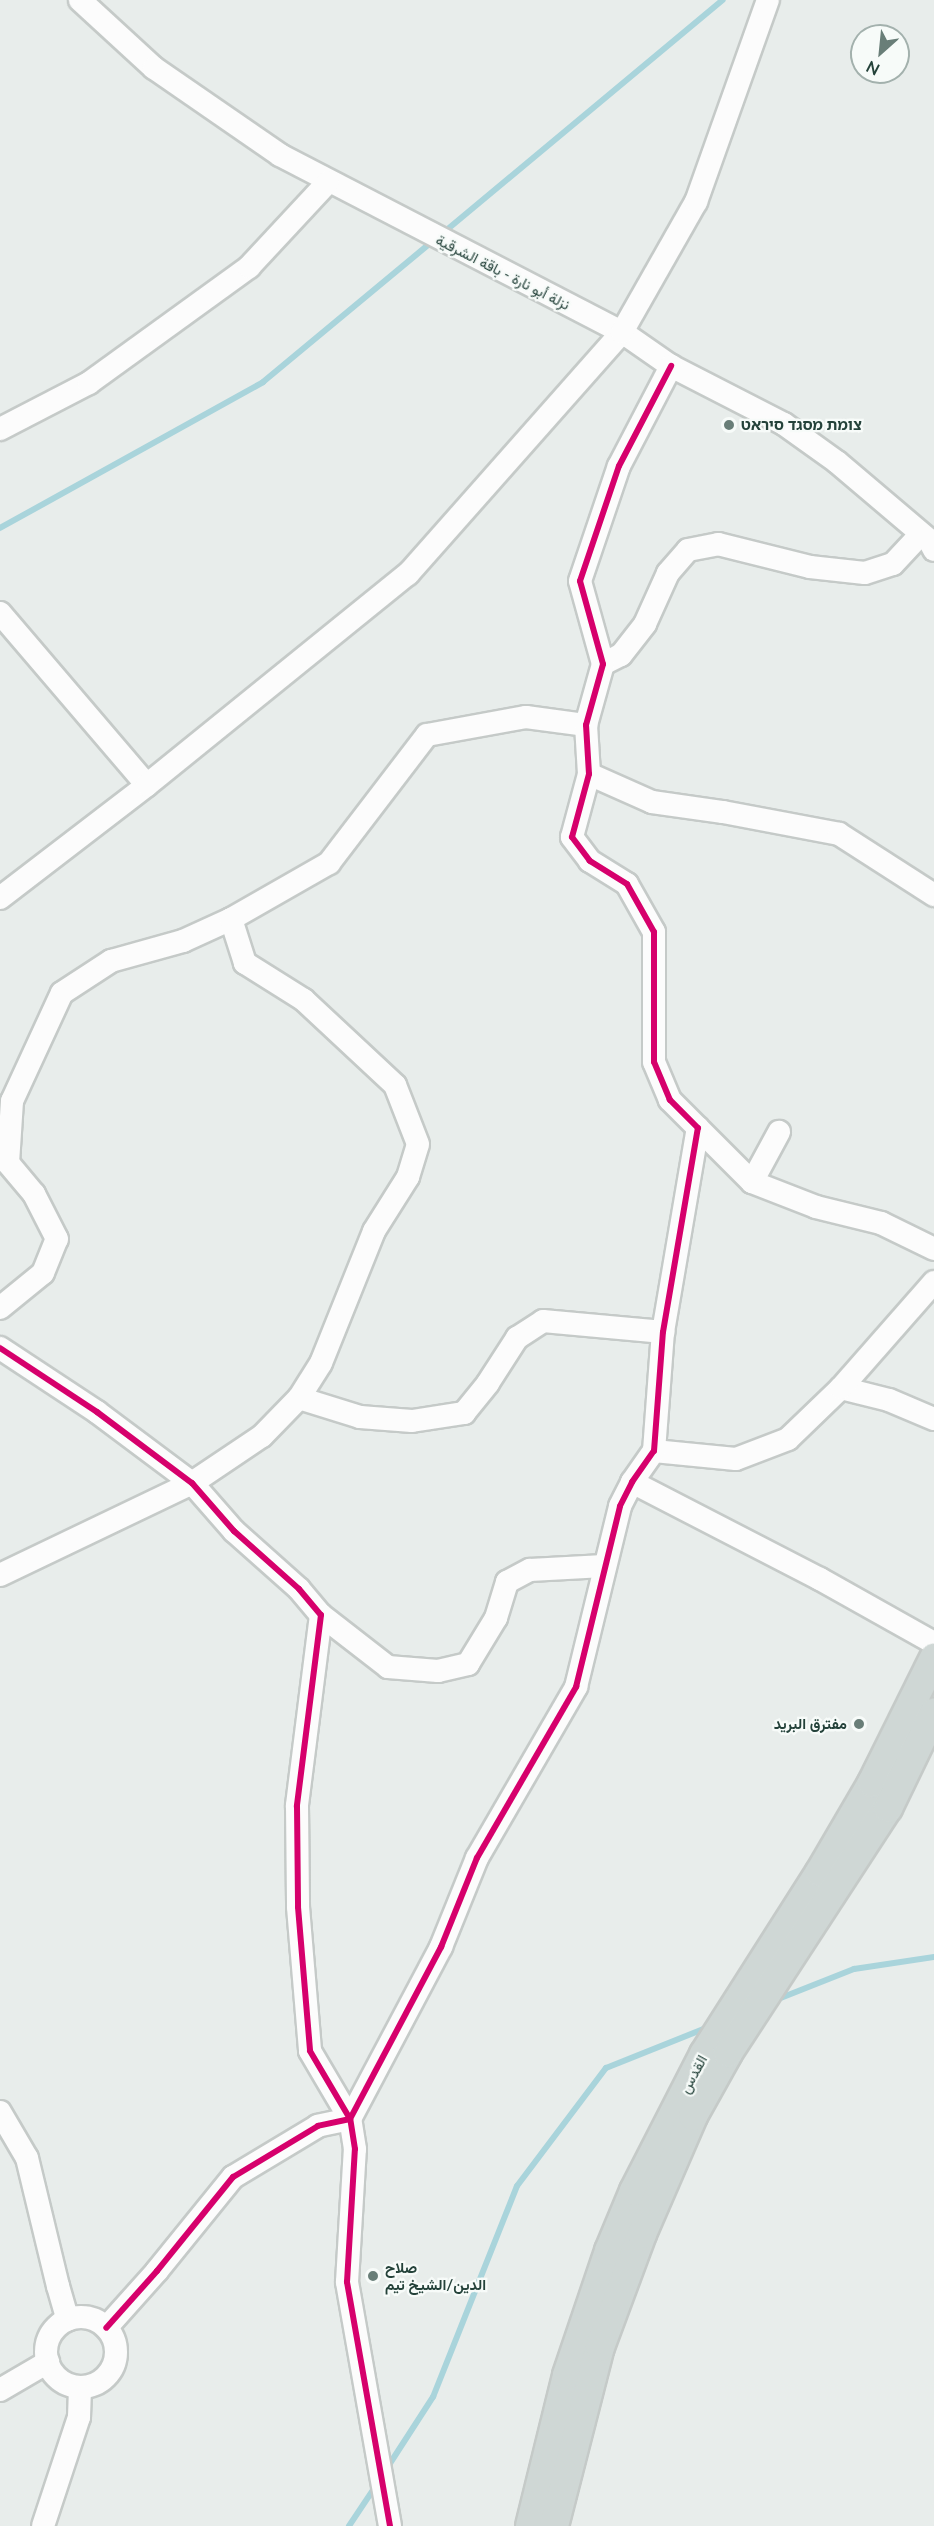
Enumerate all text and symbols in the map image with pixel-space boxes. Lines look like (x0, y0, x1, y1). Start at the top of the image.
north arrow (850, 24, 910, 84)
text: N (863, 57, 882, 80)
street label: نزلة أبو نارة - باقة الشرقية (433, 230, 573, 314)
place label: צומת מסגד סיראט (741, 416, 862, 434)
marker: צומת מסגד סיראט (722, 418, 736, 432)
place label: مفترق البريد (774, 1715, 847, 1733)
marker: مفترق البريد (852, 1717, 866, 1731)
street label: القدس (675, 2052, 711, 2096)
place label: صلاح الدين/الشيخ تيم (385, 2258, 486, 2293)
marker: صلاح الدين/الشيخ تيم (366, 2269, 380, 2283)

